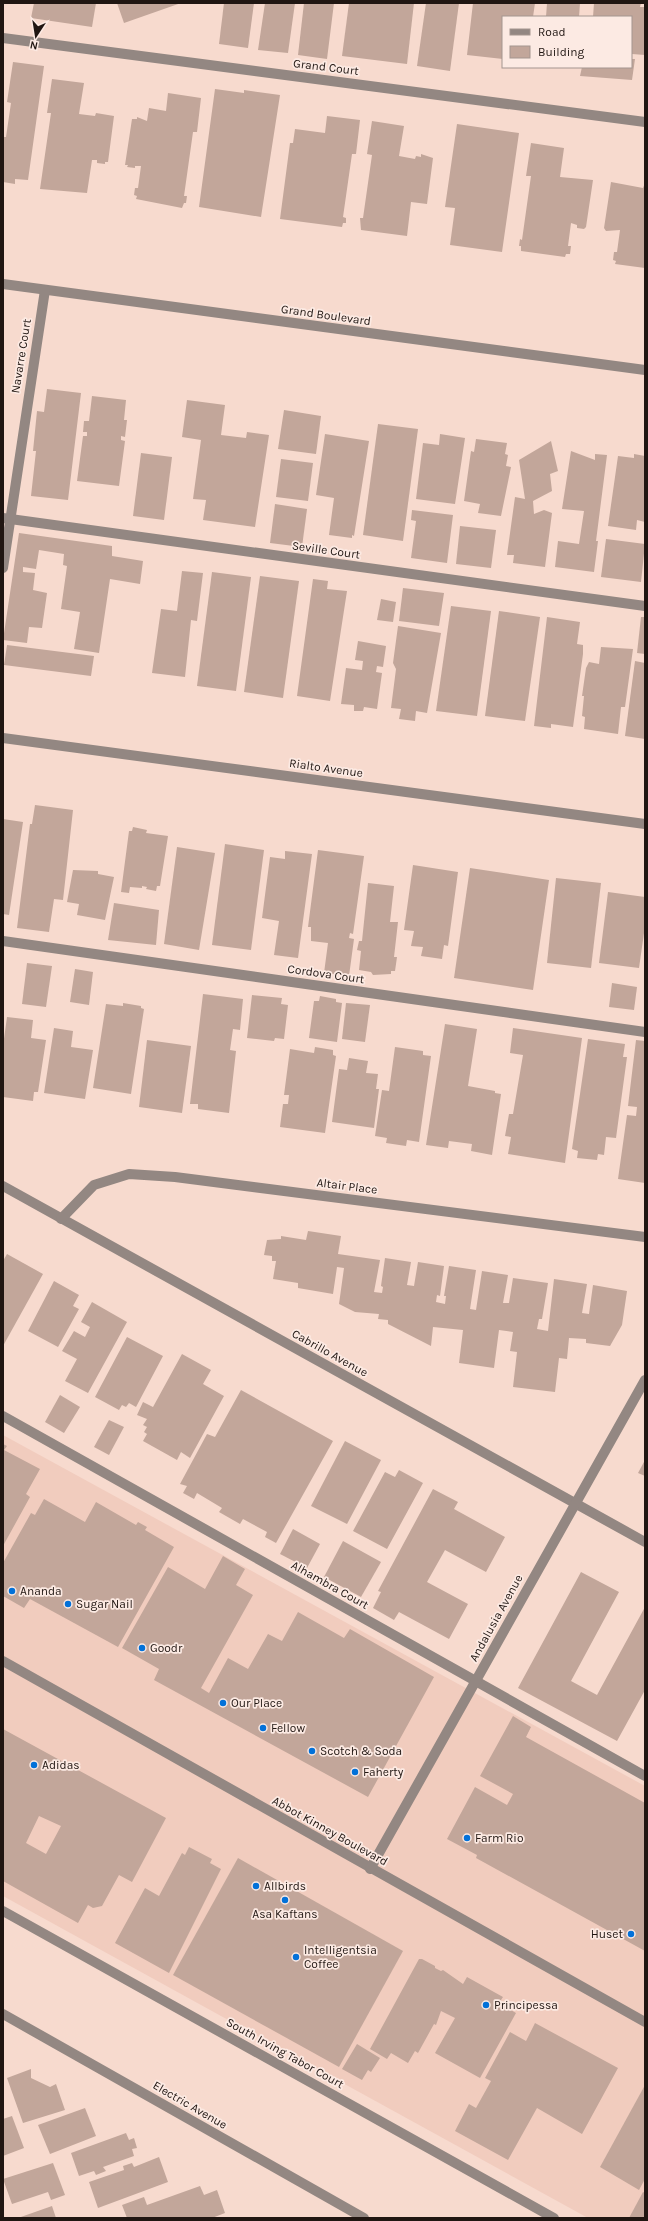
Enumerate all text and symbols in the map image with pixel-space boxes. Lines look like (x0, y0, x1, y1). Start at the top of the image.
north arrow (16, 16, 56, 56)
legend (502, 16, 632, 68)
text: Road (538, 25, 566, 39)
text: N (29, 38, 39, 52)
text: Building (538, 45, 585, 59)
street label: Grand Court (292, 56, 360, 78)
street label: Grand Boulevard (280, 302, 372, 328)
street label: Navarre Court (8, 317, 34, 394)
street label: Seville Court (291, 538, 362, 562)
street label: Rialto Avenue (288, 756, 364, 780)
street label: Cordova Court (287, 962, 366, 986)
street label: Altair Place (316, 1175, 378, 1197)
street label: Cabrillo Avenue (290, 1326, 370, 1380)
street label: Alhambra Court (289, 1558, 372, 1612)
street label: Andalusia Avenue (466, 1572, 526, 1664)
place label: Ananda (20, 1584, 62, 1598)
marker: Ananda (7, 1586, 17, 1596)
place label: Sugar Nail (76, 1597, 133, 1611)
marker: Sugar Nail (63, 1599, 73, 1609)
place label: Goodr (150, 1641, 183, 1655)
marker: Goodr (137, 1643, 147, 1653)
place label: Our Place (231, 1696, 282, 1710)
marker: Our Place (218, 1698, 228, 1708)
place label: Fellow (271, 1721, 305, 1735)
marker: Fellow (258, 1723, 268, 1733)
place label: Scotch & Soda (320, 1744, 402, 1758)
marker: Scotch & Soda (307, 1746, 317, 1756)
place label: Adidas (42, 1758, 80, 1772)
marker: Adidas (29, 1760, 39, 1770)
place label: Faherty (363, 1765, 404, 1779)
marker: Faherty (350, 1767, 360, 1777)
street label: Abbot Kinney Boulevard (270, 1793, 390, 1869)
place label: Farm Rio (475, 1831, 524, 1845)
marker: Farm Rio (462, 1833, 472, 1843)
place label: Allbirds (264, 1879, 306, 1893)
marker: Allbirds (251, 1881, 261, 1891)
marker: Asa Kaftans (280, 1895, 290, 1905)
place label: Asa Kaftans (252, 1907, 318, 1921)
place label: Huset (591, 1927, 623, 1941)
marker: Huset (626, 1929, 636, 1939)
place label: Intelligentsia Coffee (304, 1943, 377, 1971)
marker: Intelligentsia Coffee (291, 1952, 301, 1962)
place label: Principessa (494, 1998, 558, 2012)
marker: Principessa (481, 2000, 491, 2010)
street label: South Irving Tabor Court (224, 2015, 347, 2091)
street label: Electric Avenue (150, 2078, 230, 2132)

